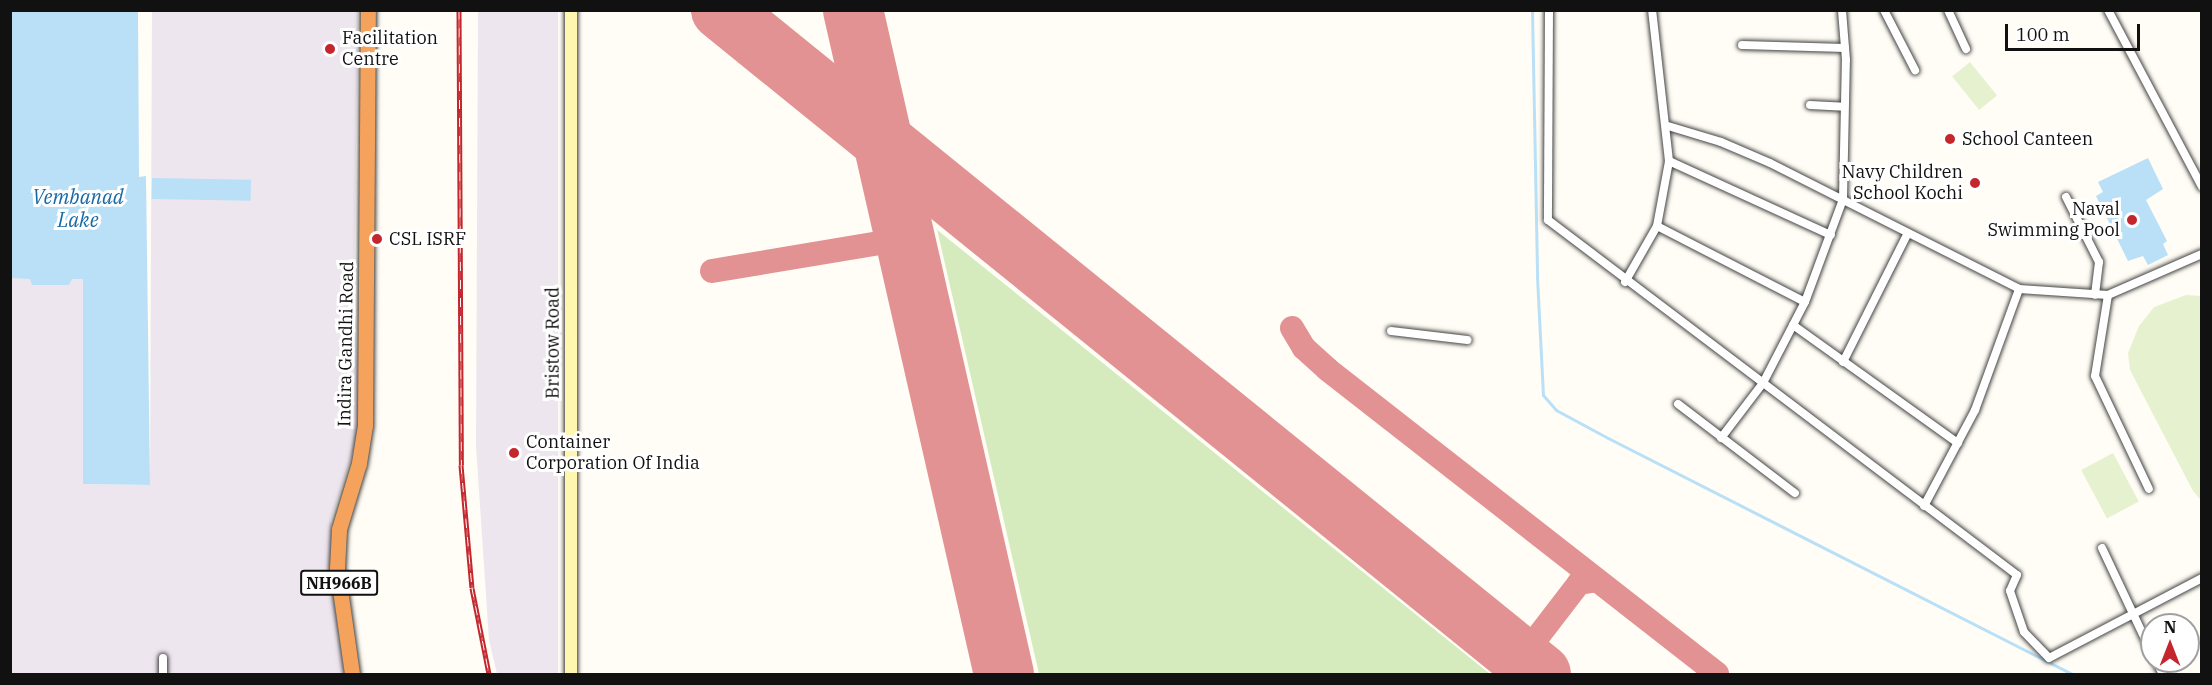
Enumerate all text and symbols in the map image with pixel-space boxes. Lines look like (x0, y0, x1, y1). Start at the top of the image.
scale bar (2008, 12, 2143, 50)
text: 100 m (2016, 23, 2070, 46)
place label: Facilitation Centre (342, 28, 438, 70)
marker: Facilitation Centre (323, 42, 337, 56)
place label: School Canteen (1962, 128, 2093, 150)
marker: School Canteen (1943, 132, 1957, 146)
place label: Navy Children School Kochi (1842, 162, 1963, 204)
marker: Navy Children School Kochi (1968, 176, 1982, 190)
water label: Vembanad Lake (32, 185, 124, 232)
place label: Naval Swimming Pool (1988, 199, 2120, 242)
marker: Naval Swimming Pool (2125, 213, 2139, 227)
place label: CSL ISRF (389, 228, 466, 250)
marker: CSL ISRF (370, 232, 384, 246)
street label: Indira Gandhi Road (334, 261, 358, 427)
street label: Bristow Road (542, 287, 564, 399)
place label: Container Corporation Of India (526, 432, 700, 474)
marker: Container Corporation Of India (507, 446, 521, 460)
road number: NH966B (300, 570, 378, 596)
north arrow (2140, 613, 2200, 673)
text: N (2164, 617, 2176, 637)

